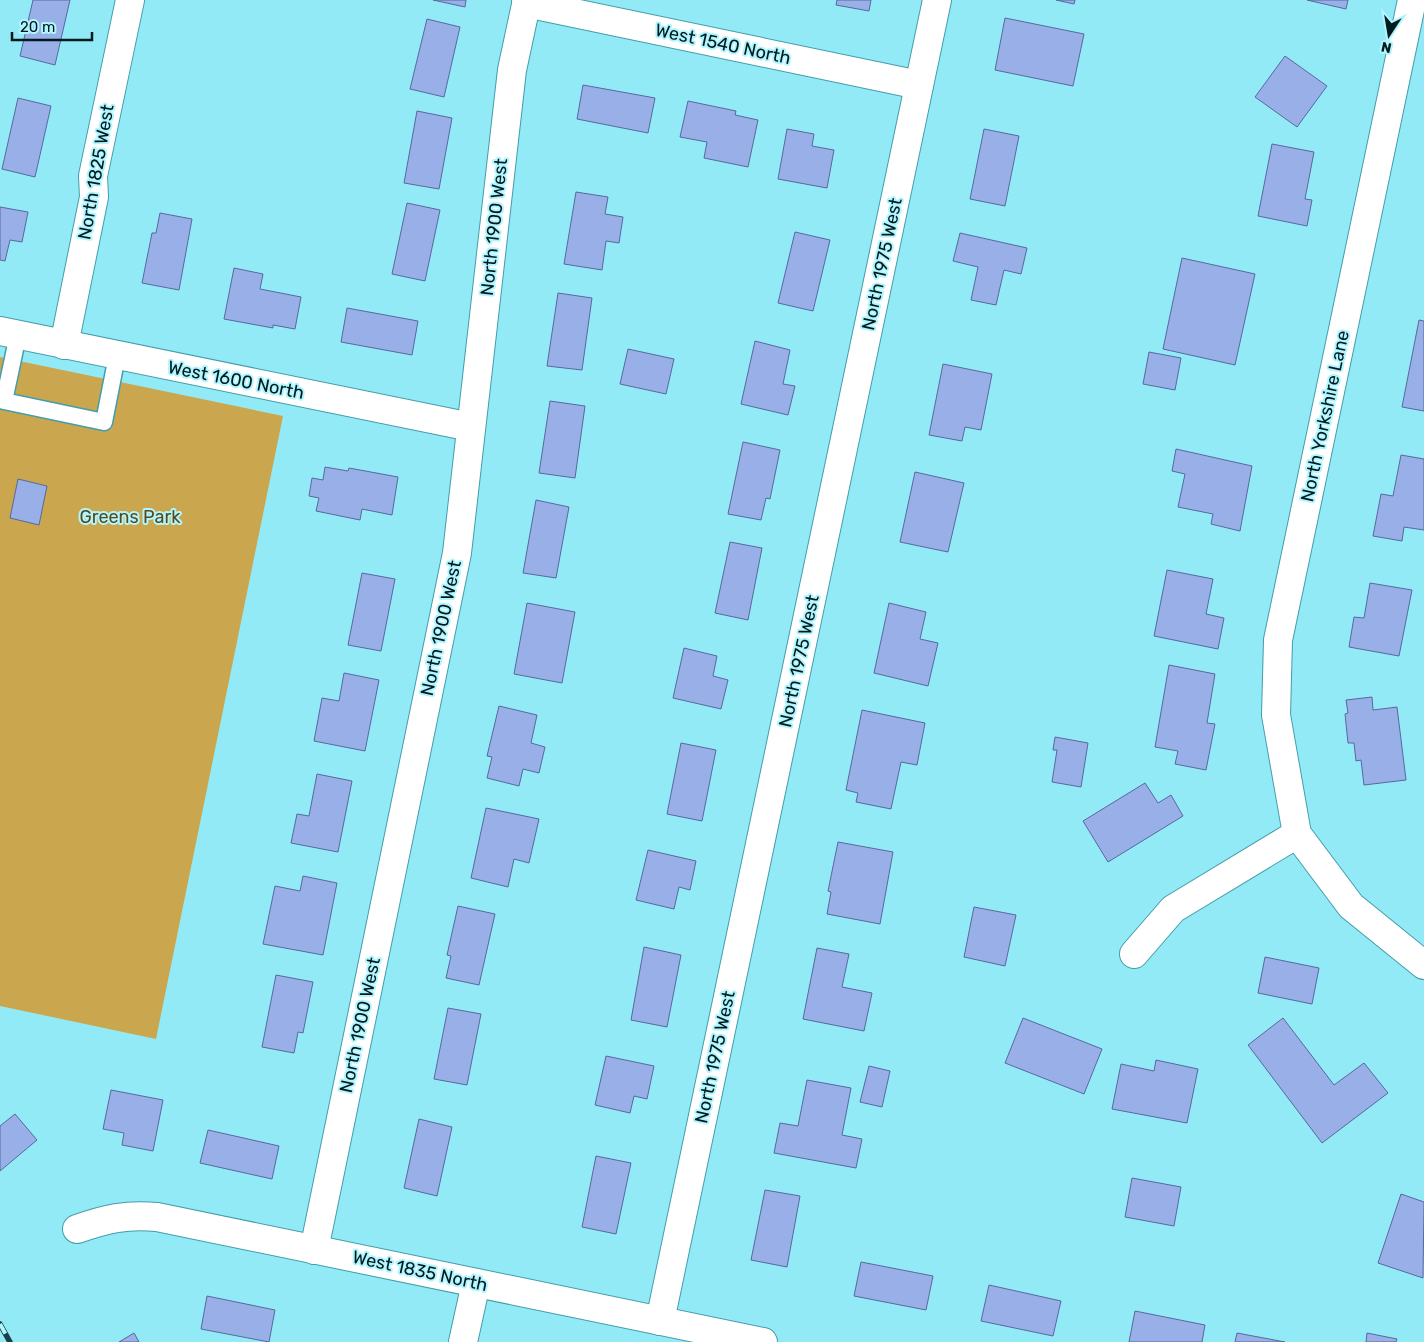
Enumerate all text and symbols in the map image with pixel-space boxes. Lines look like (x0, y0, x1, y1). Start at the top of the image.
scale bar (12, 10, 92, 42)
north arrow (1364, 10, 1414, 60)
text: 20 m (20, 18, 55, 36)
street label: West 1540 North (653, 19, 793, 69)
text: N (1380, 38, 1393, 57)
street label: North 1825 West (73, 103, 119, 241)
street label: North 1900 West (476, 157, 512, 297)
street label: North 1975 West (857, 196, 907, 332)
street label: North Yorkshire Lane (1296, 328, 1354, 504)
street label: West 1600 North (166, 356, 306, 404)
park label: Greens Park (79, 506, 181, 528)
street label: North 1900 West (416, 558, 466, 698)
street label: North 1975 West (774, 593, 824, 729)
street label: North 1900 West (335, 955, 385, 1095)
street label: North 1975 West (690, 989, 740, 1125)
street label: West 1835 North (350, 1246, 490, 1296)

